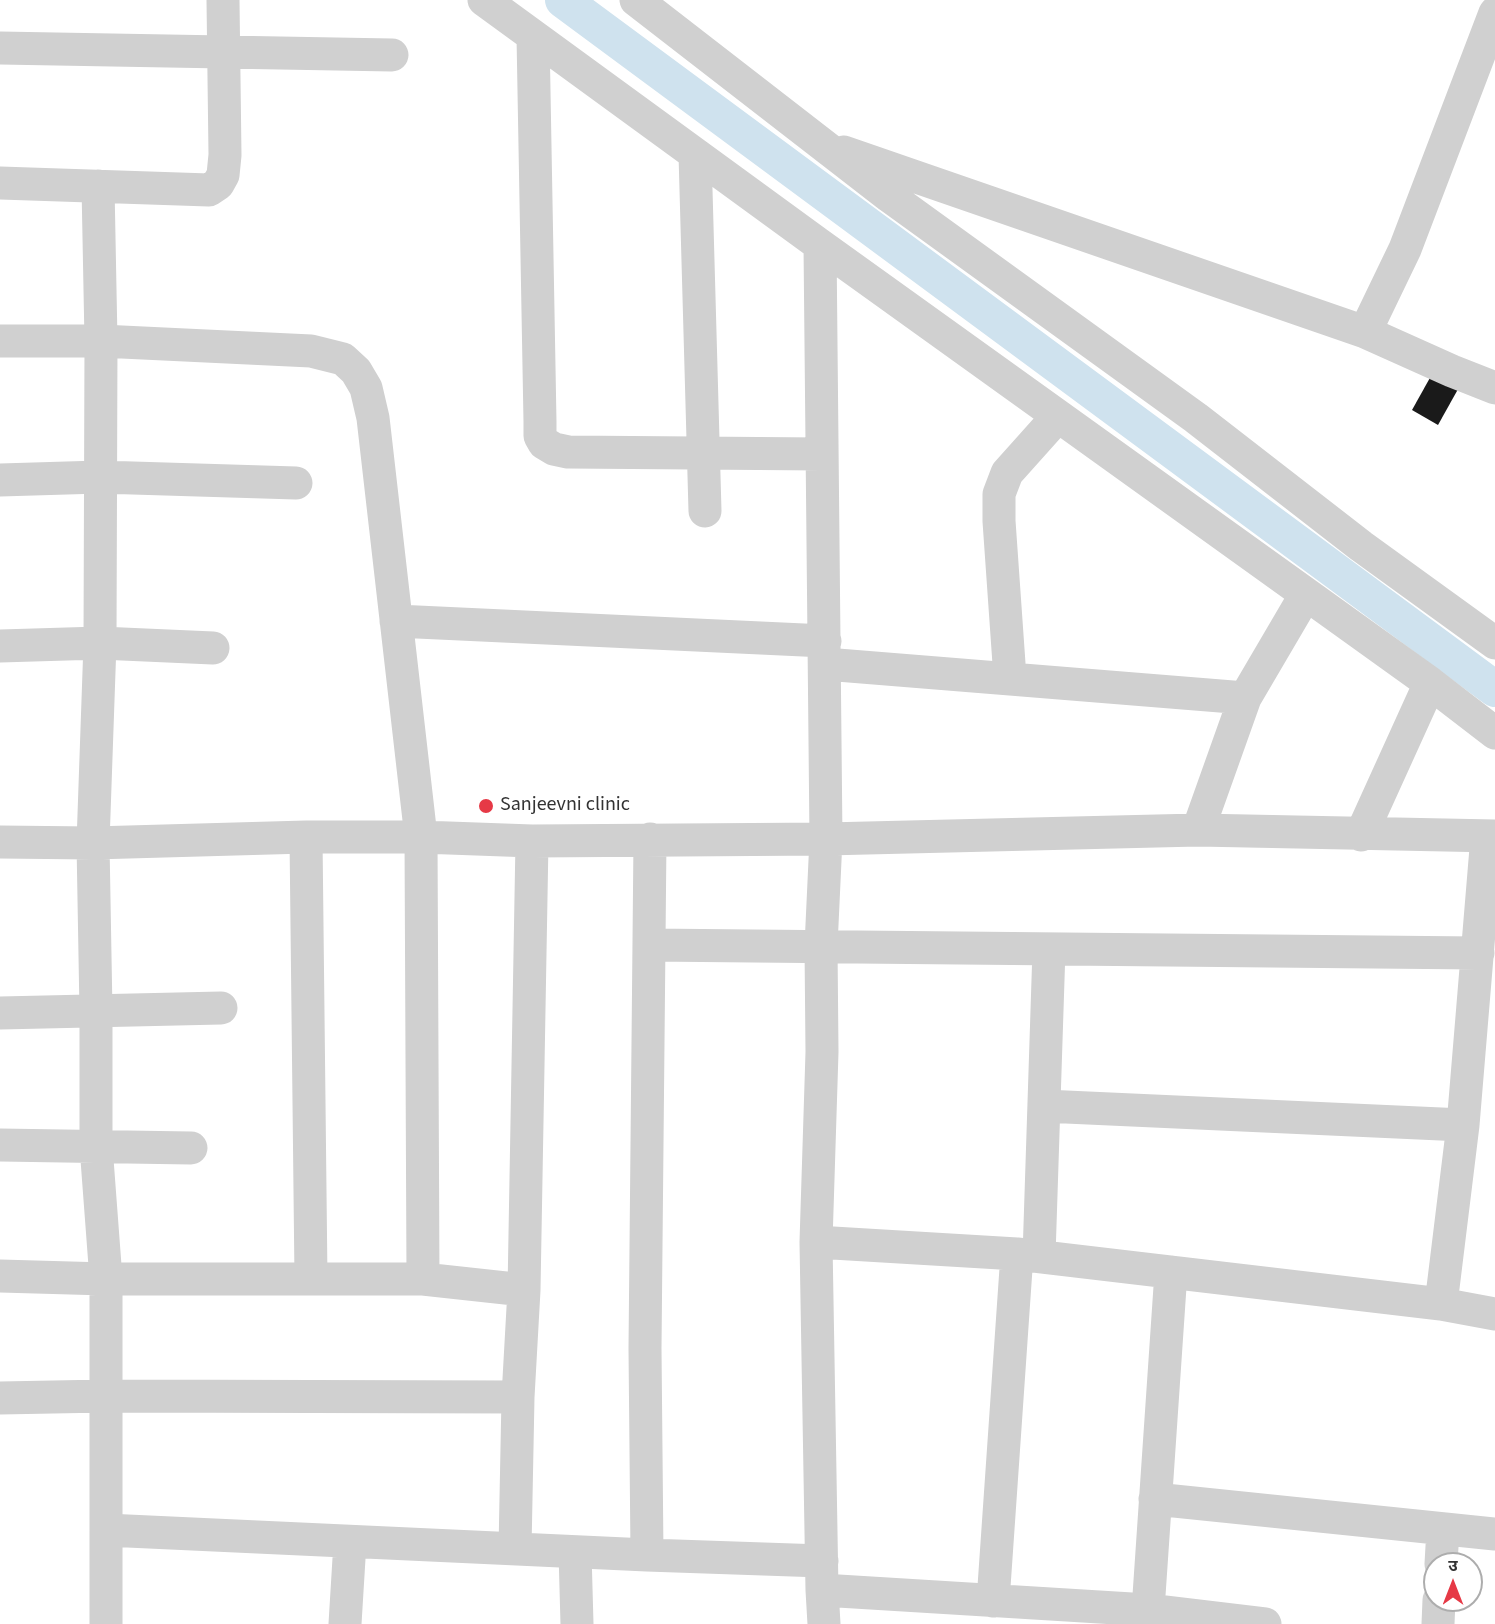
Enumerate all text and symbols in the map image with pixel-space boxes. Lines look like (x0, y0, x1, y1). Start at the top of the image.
place label: Sanjeevni clinic (500, 794, 630, 818)
marker: Sanjeevni clinic (477, 797, 495, 815)
north arrow (1423, 1552, 1483, 1612)
text: उ (1448, 1555, 1458, 1577)

